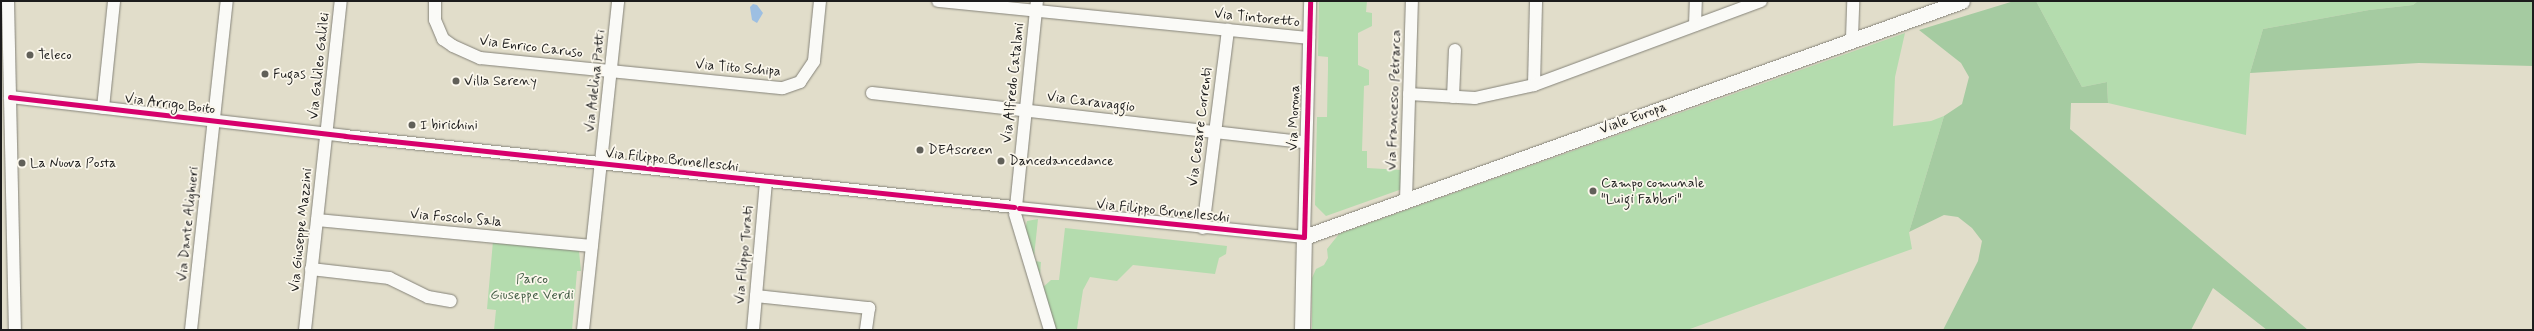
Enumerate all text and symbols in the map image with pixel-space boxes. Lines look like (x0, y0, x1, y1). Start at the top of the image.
street label: Via Tintoretto (1215, 5, 1299, 31)
street label: Via Galileo Galilei (305, 13, 333, 119)
street label: Via Alfredo Catalani (998, 23, 1028, 143)
street label: Via Adelina Patti (581, 29, 609, 133)
street label: Via Francesco Petrarca (1383, 30, 1405, 170)
street label: Via Enrico Caruso (480, 33, 582, 61)
place label: Teleco (38, 47, 72, 63)
marker: Teleco (25, 50, 35, 60)
street label: Via Tito Schipa (696, 56, 780, 80)
place label: Fugas (273, 66, 306, 82)
street label: Via Cesare Correnti (1184, 67, 1216, 187)
marker: Fugas (260, 69, 270, 79)
place label: Villa Sereny (464, 73, 537, 89)
marker: Villa Sereny (451, 76, 461, 86)
street label: Via Morona (1284, 84, 1304, 152)
street label: Via Caravaggio (1046, 88, 1136, 116)
street label: Via Arrigo Boito (124, 90, 216, 118)
street label: Viale Europa (1597, 98, 1669, 138)
place label: I birichini (420, 117, 477, 133)
marker: I birichini (407, 120, 417, 130)
place label: DEAscreen (928, 142, 993, 158)
street label: Via Filippo Brunelleschi (603, 144, 741, 176)
marker: DEAscreen (915, 145, 925, 155)
place label: Dancedancedance (1009, 153, 1114, 169)
place label: La Nuova Posta (30, 155, 116, 171)
marker: Dancedancedance (996, 156, 1006, 166)
marker: La Nuova Posta (17, 158, 27, 168)
street label: Via Dante Alighieri (174, 166, 202, 282)
street label: Via Giuseppe Mazzini (286, 168, 316, 292)
place label: Campo comunale "Luigi Fabbri" (1601, 175, 1706, 208)
marker: Campo comunale "Luigi Fabbri" (1588, 186, 1598, 196)
street label: Via Filippo Brunelleschi (1094, 195, 1232, 227)
street label: Via Foscolo Sala (410, 206, 502, 230)
street label: Via Filippo Turati (731, 206, 757, 304)
park label: Parco Giuseppe Verdi (490, 271, 574, 304)

